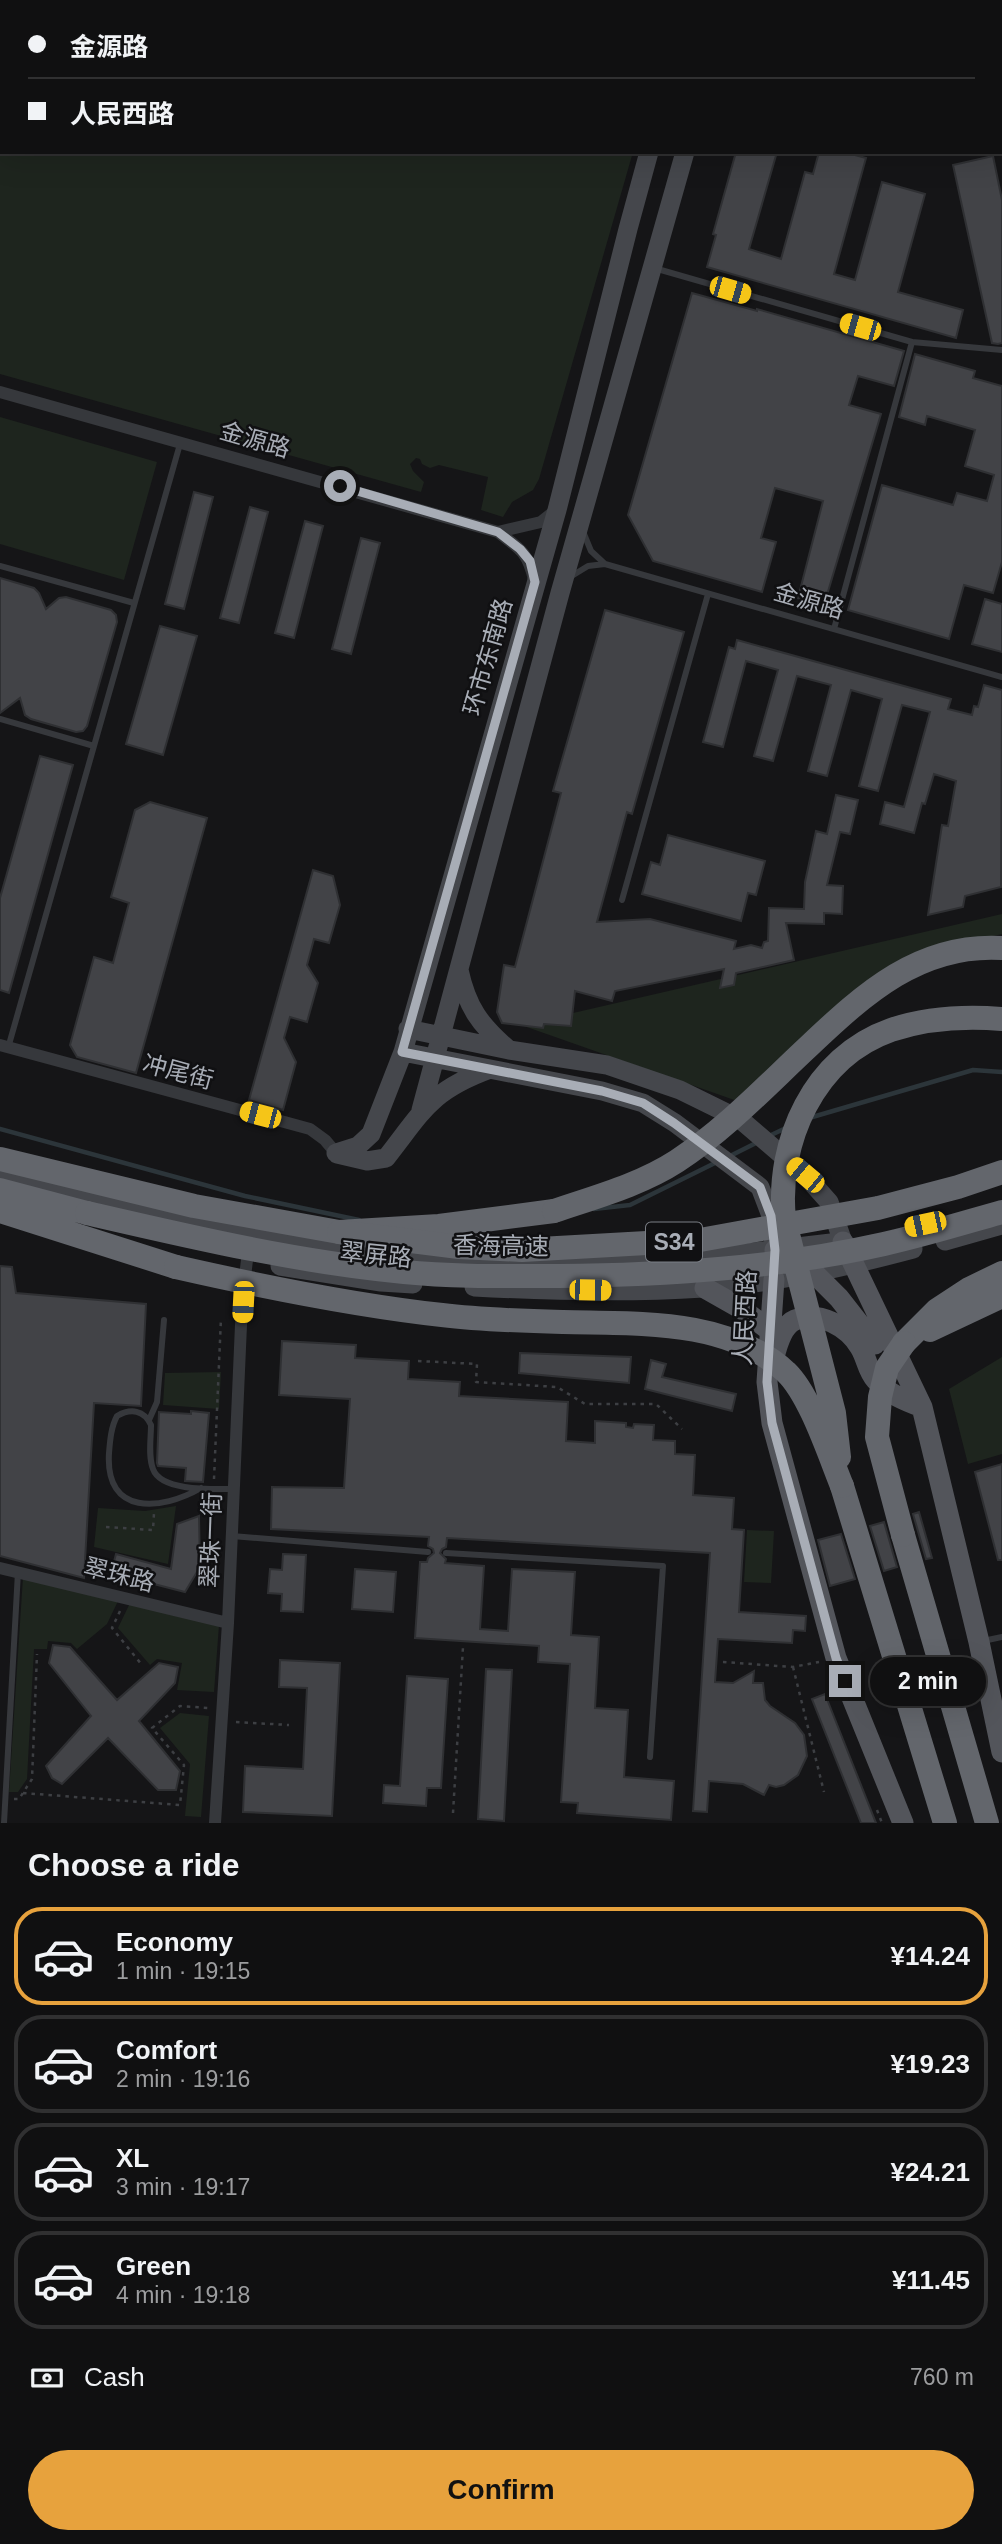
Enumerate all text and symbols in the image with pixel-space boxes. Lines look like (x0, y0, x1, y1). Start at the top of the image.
text: 金源路 (70, 32, 148, 62)
text: 人民西路 (70, 99, 174, 129)
car (707, 274, 754, 306)
car (837, 311, 884, 343)
street label: 金源路 (217, 417, 293, 462)
route start (324, 470, 356, 502)
street label: 金源路 (771, 578, 847, 623)
street label: 环市东南路 (458, 595, 517, 718)
street label: 冲尾街 (140, 1049, 216, 1094)
car (237, 1099, 284, 1131)
car (783, 1153, 828, 1197)
car (903, 1209, 948, 1239)
road number: S34 (646, 1222, 702, 1261)
street label: 香海高速 (453, 1231, 549, 1260)
street label: 翠屏路 (339, 1237, 413, 1272)
street label: 人民西路 (729, 1269, 760, 1367)
car (569, 1279, 612, 1301)
car (232, 1280, 255, 1324)
street label: 翠珠一街 (195, 1492, 226, 1588)
street label: 翠珠路 (81, 1553, 157, 1596)
callout: 2 min (870, 1656, 985, 1706)
route end (829, 1665, 861, 1697)
text: 2 min (898, 1668, 958, 1694)
text: Choose a ride (28, 1847, 240, 1883)
icon: car (32, 1925, 95, 1988)
text: Economy (116, 1927, 233, 1957)
text: ¥14.24 (890, 1941, 970, 1971)
text: 1 min · 19:15 (116, 1958, 250, 1984)
icon: car (32, 2033, 95, 2096)
text: Comfort (116, 2035, 217, 2065)
text: ¥19.23 (890, 2049, 970, 2079)
text: 2 min · 19:16 (116, 2066, 250, 2092)
icon: car (32, 2141, 95, 2204)
text: XL (116, 2143, 149, 2173)
text: ¥24.21 (890, 2157, 970, 2187)
text: 3 min · 19:17 (116, 2174, 250, 2200)
icon: car (32, 2249, 95, 2312)
text: Green (116, 2251, 191, 2281)
text: ¥11.45 (892, 2265, 970, 2295)
text: 4 min · 19:18 (116, 2282, 250, 2308)
icon: cash (28, 2359, 66, 2397)
text: Cash (84, 2362, 145, 2392)
text: 760 m (910, 2364, 974, 2390)
button: Confirm (28, 2450, 974, 2530)

